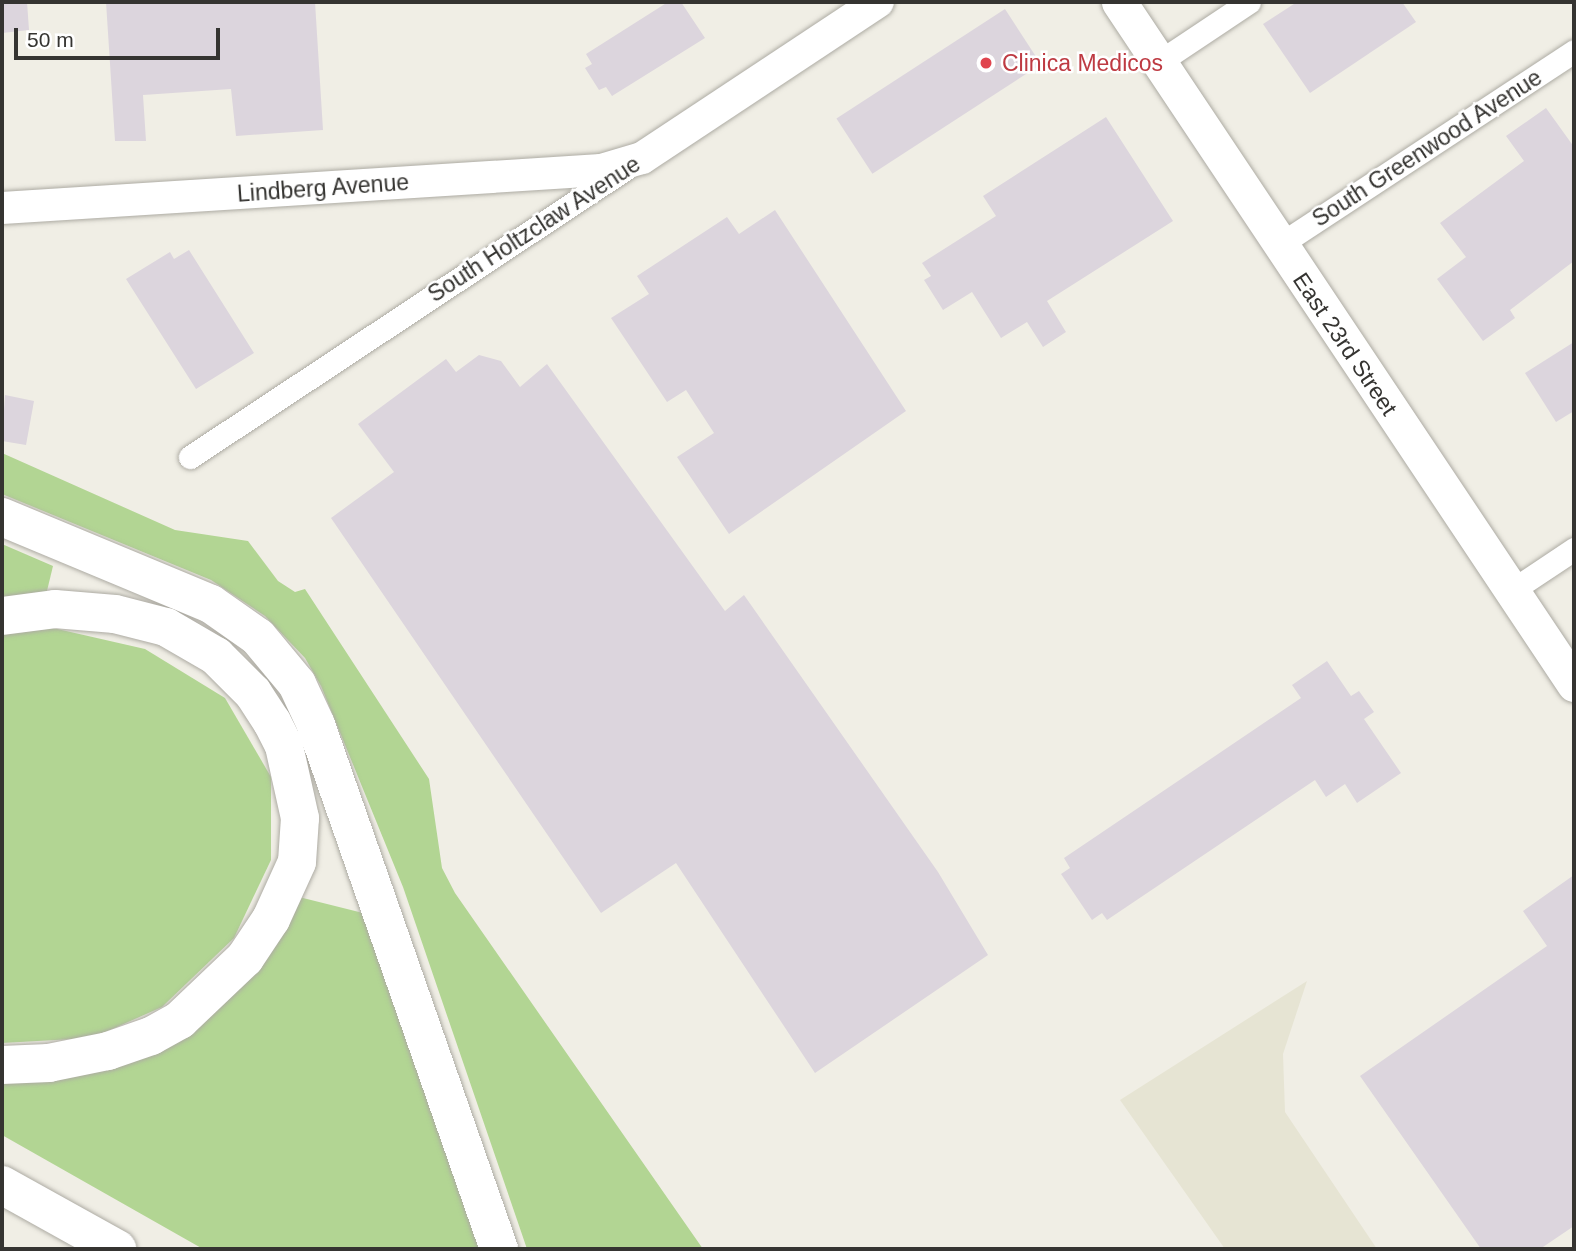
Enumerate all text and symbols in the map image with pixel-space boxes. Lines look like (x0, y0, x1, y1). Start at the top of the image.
scale bar (18, 14, 224, 58)
text: 50 m (27, 28, 74, 51)
place label: Clinica Medicos (1002, 49, 1163, 77)
marker: Clinica Medicos (976, 53, 996, 73)
street label: South Greenwood Avenue (1307, 63, 1547, 233)
street label: South Holtzclaw Avenue (422, 150, 646, 308)
street label: Lindberg Avenue (235, 168, 411, 208)
street label: East 23rd Street (1287, 267, 1403, 421)

